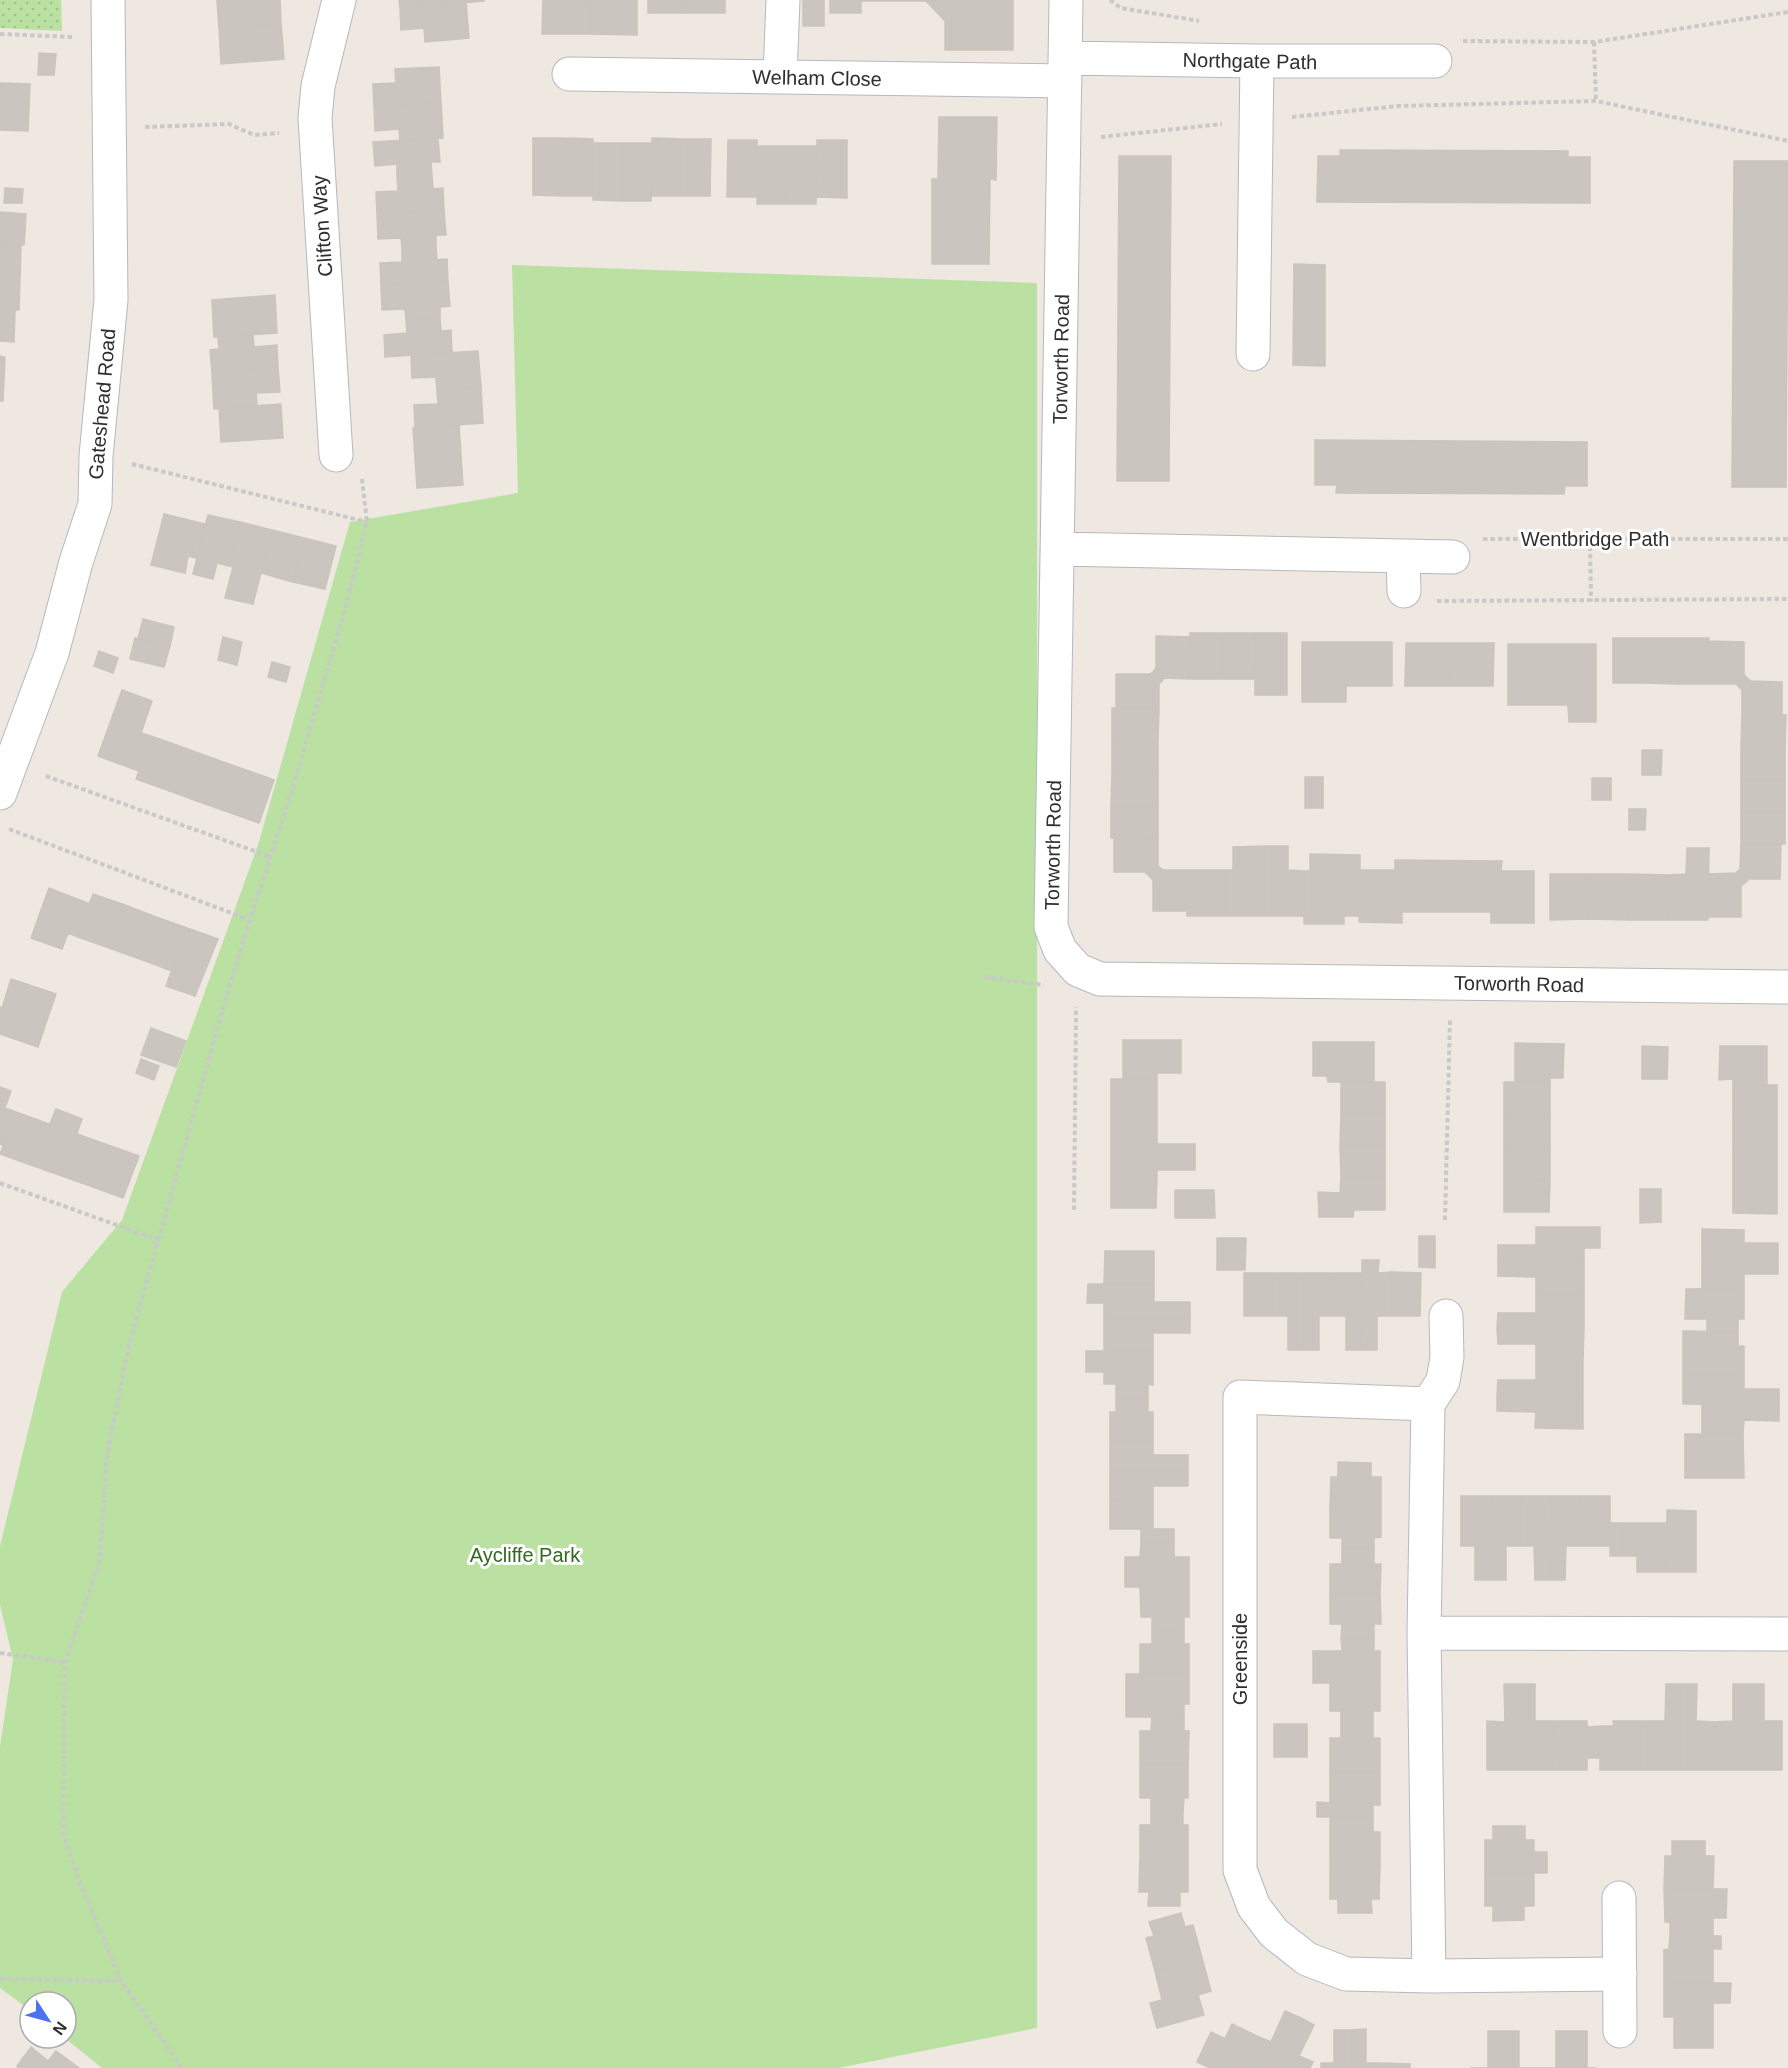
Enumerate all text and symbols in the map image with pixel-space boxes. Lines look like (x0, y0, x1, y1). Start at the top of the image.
street label: Northgate Path (1183, 49, 1317, 73)
street label: Welham Close (752, 66, 882, 90)
street label: Clifton Way (307, 175, 337, 277)
street label: Torworth Road (1049, 294, 1073, 424)
street label: Gateshead Road (84, 328, 120, 480)
street label: Wentbridge Path (1521, 528, 1669, 550)
street label: Torworth Road (1041, 780, 1065, 910)
street label: Torworth Road (1454, 972, 1584, 996)
park label: Aycliffe Park (470, 1544, 581, 1566)
street label: Greenside (1229, 1613, 1251, 1705)
north arrow (18, 1990, 78, 2050)
text: N (49, 2019, 70, 2038)

